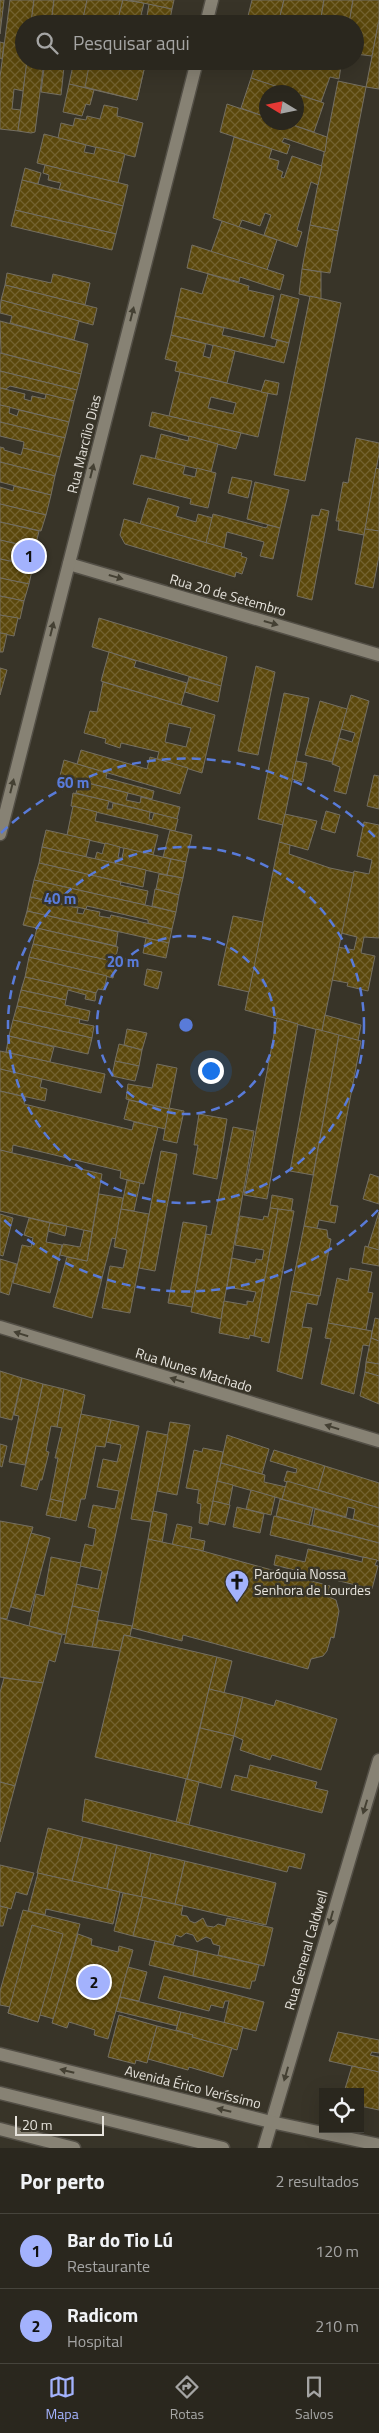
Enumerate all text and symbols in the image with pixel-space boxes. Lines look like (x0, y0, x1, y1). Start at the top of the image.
search box (15, 15, 364, 70)
text: Pesquisar aqui (73, 28, 190, 57)
icon: search (33, 29, 61, 57)
north arrow (259, 85, 304, 130)
one-way arrow (129, 306, 137, 321)
street label: Rua Marcílio Dias (61, 392, 106, 496)
one-way arrow (88, 464, 96, 479)
pin: 1 (13, 537, 45, 575)
street label: Rua 20 de Setembro (167, 568, 289, 621)
one-way arrow (108, 574, 123, 582)
one-way arrow (264, 620, 279, 628)
one-way arrow (48, 621, 56, 636)
text: 60 m (57, 771, 89, 794)
one-way arrow (8, 779, 16, 794)
text: 40 m (44, 887, 76, 910)
text: 20 m (107, 950, 139, 973)
centre of rings (177, 1016, 195, 1034)
your location (198, 1058, 224, 1084)
one-way arrow (13, 1329, 28, 1337)
street label: Rua Nunes Machado (133, 1342, 255, 1397)
one-way arrow (169, 1376, 184, 1384)
one-way arrow (325, 1422, 340, 1430)
place label: Paróquia Nossa Senhora de Lourdes (254, 1563, 371, 1600)
church icon: Paróquia Nossa Senhora de Lourdes (224, 1569, 250, 1603)
one-way arrow (360, 1800, 368, 1815)
street label: Rua General Caldwell (278, 1887, 333, 2012)
one-way arrow (327, 1910, 335, 1925)
pin: 2 (78, 1963, 110, 2001)
street label: Avenida Érico Veríssimo (123, 2059, 264, 2114)
one-way arrow (281, 2066, 289, 2081)
one-way arrow (59, 2067, 74, 2075)
map controls (319, 2088, 364, 2133)
button: locate (319, 2088, 364, 2133)
one-way arrow (217, 2106, 232, 2114)
scale bar (15, 2113, 104, 2136)
text: 20 m (22, 2114, 52, 2135)
text: Por perto (20, 2165, 105, 2197)
text: 2 resultados (275, 2169, 359, 2193)
text: Bar do Tio Lú (67, 2225, 173, 2254)
text: 1 (32, 2239, 40, 2263)
text: 120 m (315, 2239, 359, 2263)
text: Restaurante (67, 2254, 150, 2278)
text: Radicom (67, 2300, 138, 2329)
text: 2 (32, 2314, 40, 2338)
text: 210 m (315, 2314, 359, 2338)
text: Hospital (67, 2329, 123, 2353)
tab: Mapa (46, 2373, 79, 2424)
tab: Rotas (170, 2373, 204, 2424)
tab: Salvos (295, 2373, 333, 2424)

